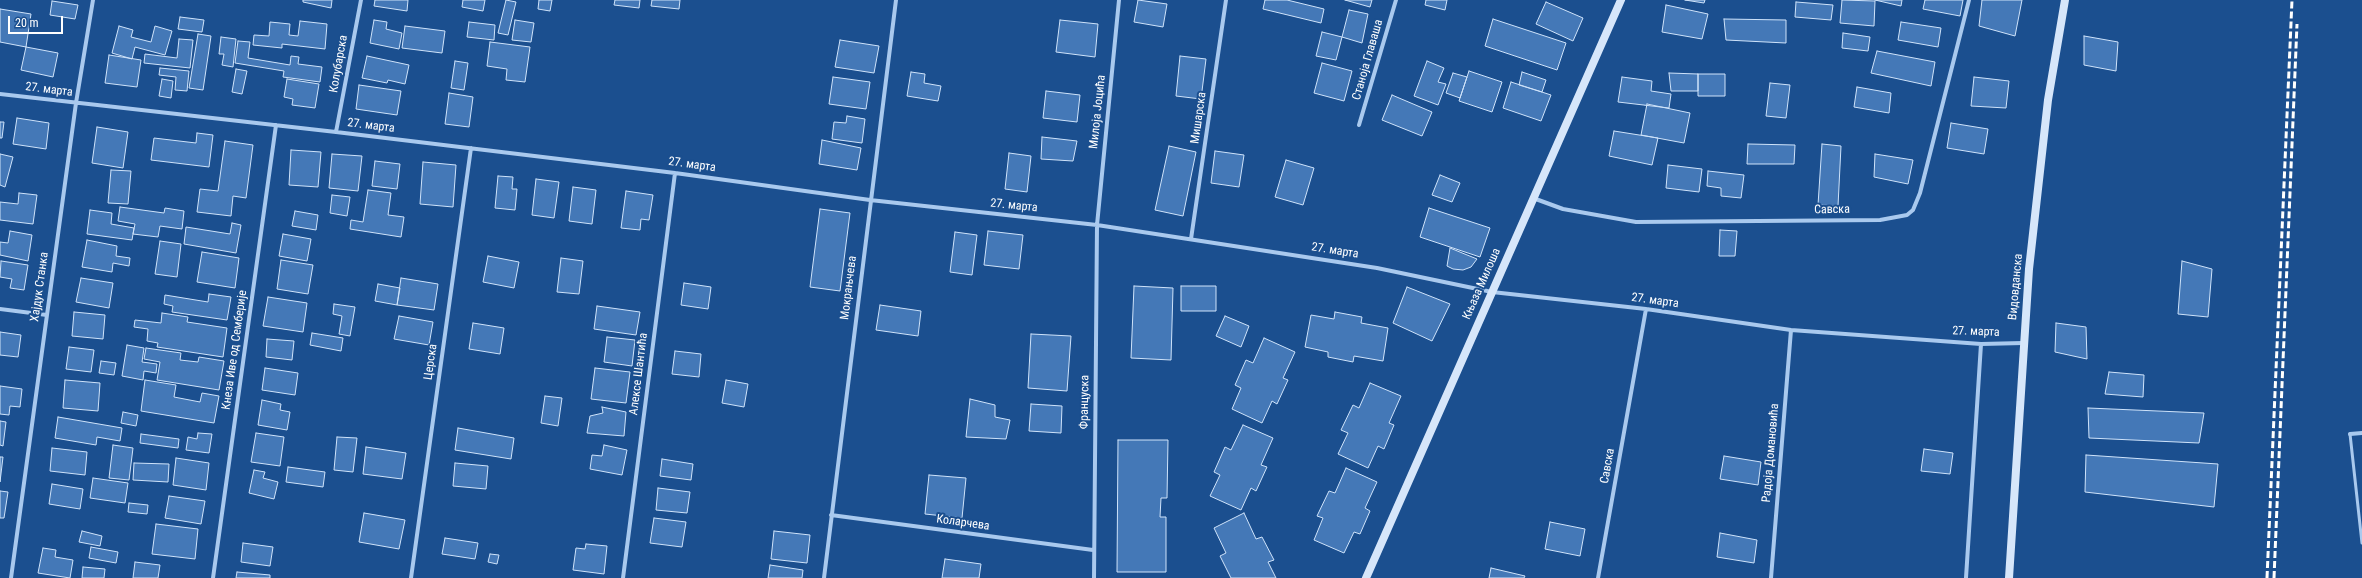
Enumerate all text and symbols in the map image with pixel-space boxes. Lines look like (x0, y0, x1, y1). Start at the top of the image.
scale bar (10, 8, 65, 34)
text: 20 m (15, 16, 39, 30)
street label: Станоја Главаша (1350, 18, 1386, 102)
street label: Колубарска (327, 34, 351, 94)
street label: Милоја Јоцића (1087, 74, 1109, 150)
street label: 27. марта (25, 80, 73, 100)
street label: Мишарска (1188, 91, 1210, 145)
street label: 27. марта (347, 116, 395, 136)
street label: 27. марта (667, 155, 717, 175)
street label: 27. марта (990, 196, 1038, 216)
street label: Савска (1814, 202, 1850, 218)
street label: 27. марта (1310, 240, 1360, 262)
street label: Књаза Милоша (1460, 246, 1504, 322)
street label: Хајдук Станка (28, 251, 52, 323)
street label: Видовданска (2006, 253, 2026, 321)
street label: Мокрањчева (838, 255, 860, 321)
street label: Кнеза Иве од Семберије (219, 289, 251, 411)
street label: 27. марта (1630, 291, 1680, 311)
street label: 27. марта (1952, 324, 2000, 340)
street label: Алексе Шантића (627, 332, 651, 416)
street label: Церска (421, 343, 441, 381)
street label: Француска (1077, 375, 1093, 429)
street label: Радоја Домановића (1759, 403, 1783, 503)
street label: Савска (1598, 447, 1618, 485)
street label: Коларчева (936, 512, 990, 534)

